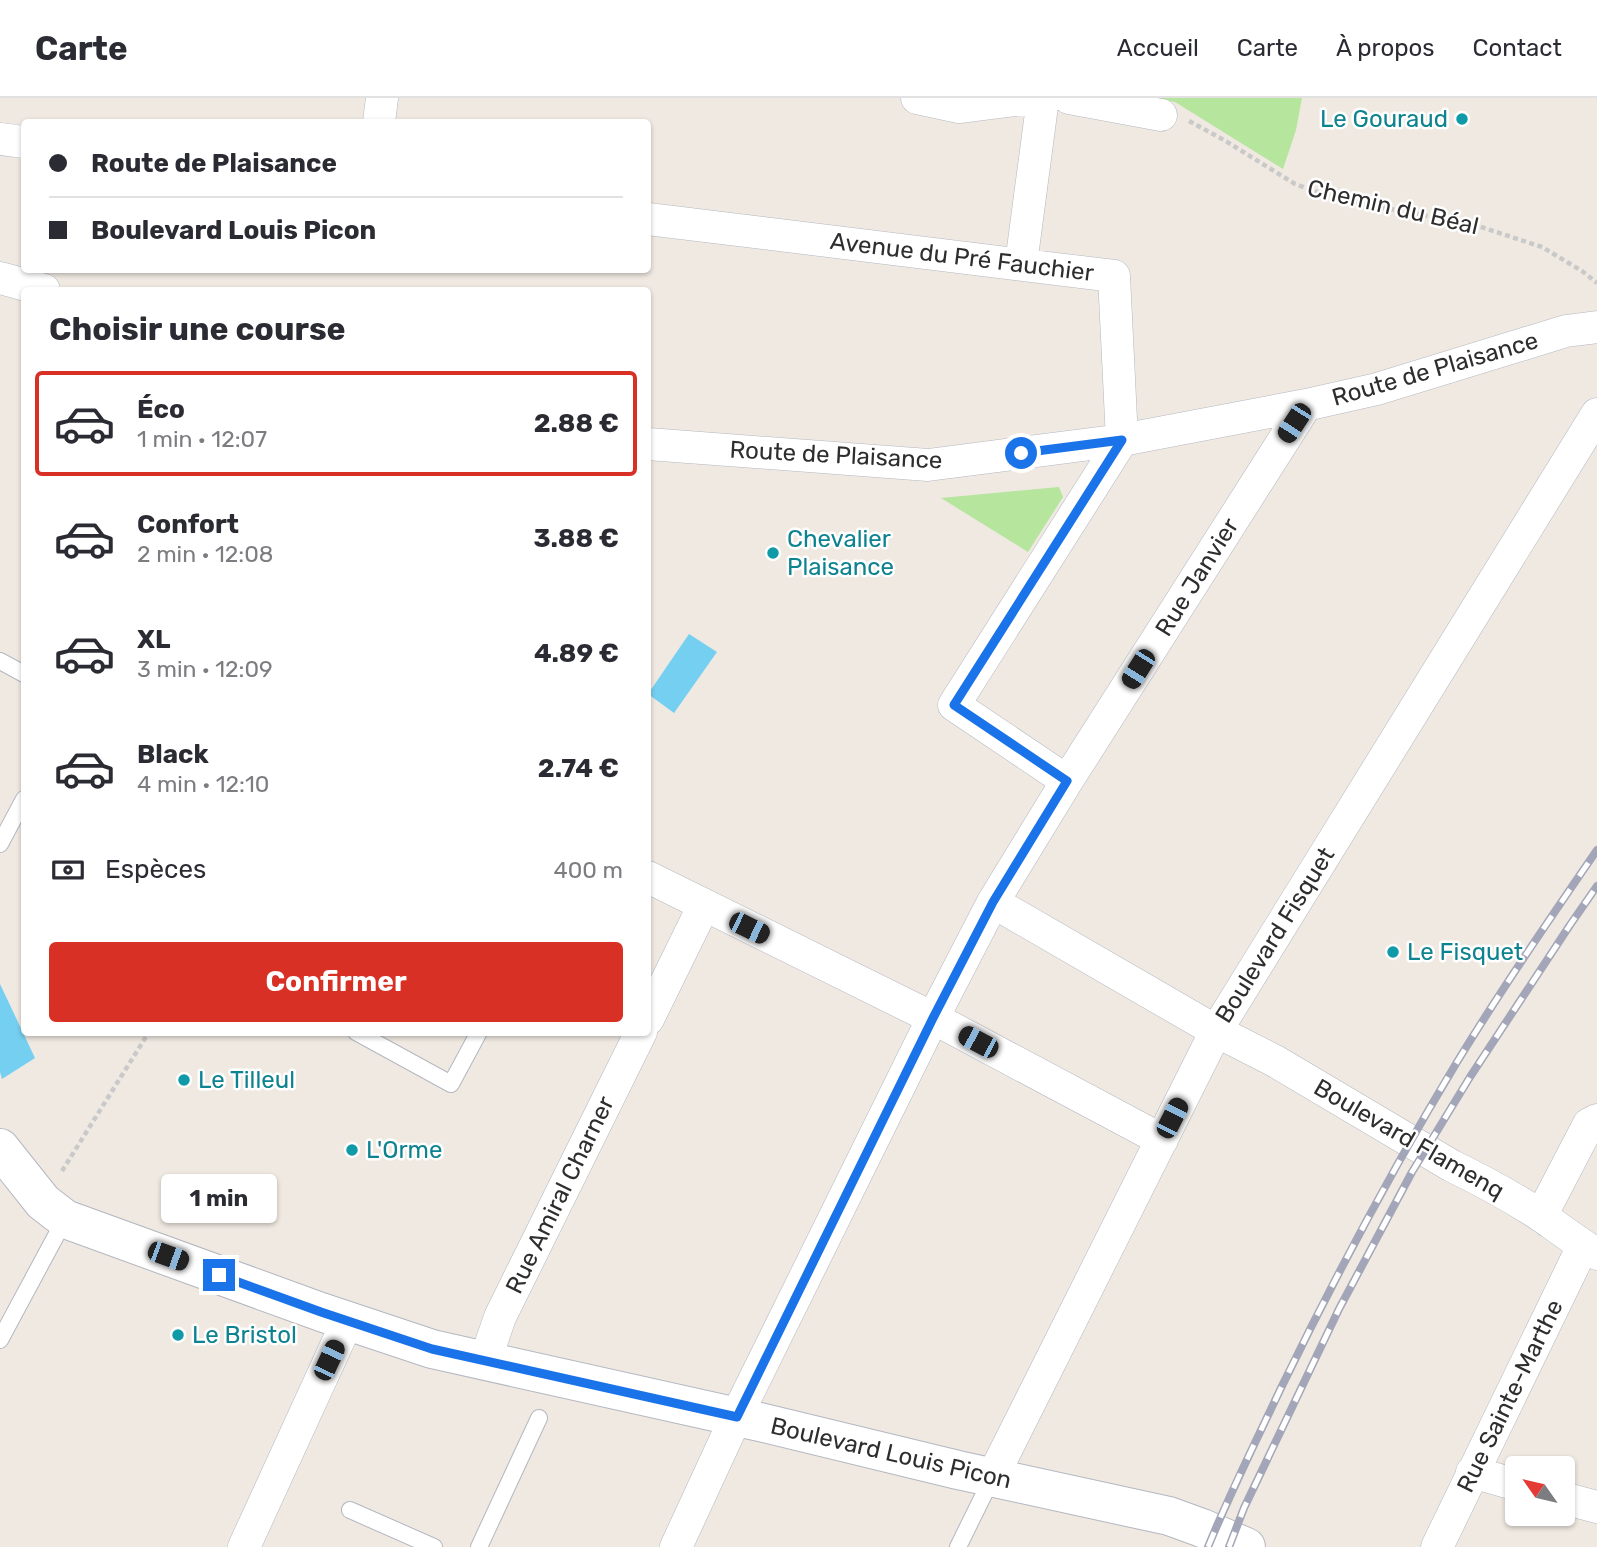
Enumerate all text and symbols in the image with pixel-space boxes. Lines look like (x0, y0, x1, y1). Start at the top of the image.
text: Carte (35, 29, 128, 68)
text: Accueil (1117, 34, 1199, 62)
text: Carte (1237, 34, 1298, 62)
text: À propos (1336, 34, 1435, 62)
text: Contact (1473, 34, 1562, 62)
place label: Le Gouraud (1320, 105, 1448, 133)
marker: Le Gouraud (1454, 111, 1470, 127)
text: Route de Plaisance (91, 148, 337, 179)
street label: Chemin du Béal (1305, 174, 1481, 240)
text: Boulevard Louis Picon (91, 215, 376, 246)
street label: Avenue du Pré Fauchier (829, 227, 1095, 287)
text: Choisir une course (49, 310, 346, 348)
street label: Route de Plaisance (1329, 326, 1541, 412)
icon: car (53, 392, 116, 455)
text: Éco (137, 394, 185, 425)
car (1274, 400, 1315, 446)
text: 2.88 € (534, 408, 619, 439)
text: 1 min · 12:07 (137, 425, 267, 453)
street label: Route de Plaisance (729, 435, 943, 475)
route start (1005, 437, 1037, 469)
icon: car (53, 507, 116, 570)
text: Confort (137, 509, 239, 540)
street label: Rue Janvier (1150, 513, 1244, 641)
text: 3.88 € (533, 523, 619, 554)
place label: Chevalier Plaisance (787, 525, 894, 581)
text: 2 min · 12:08 (137, 540, 273, 568)
marker: Chevalier Plaisance (765, 545, 781, 561)
icon: car (53, 622, 116, 685)
text: XL (137, 624, 170, 655)
text: 4.89 € (534, 638, 619, 669)
car (1118, 646, 1159, 692)
text: 3 min · 12:09 (137, 655, 273, 683)
icon: car (53, 737, 116, 800)
text: Black (137, 739, 209, 770)
text: 2.74 € (538, 753, 619, 784)
text: 4 min · 12:10 (137, 770, 269, 798)
street label: Boulevard Fisquet (1210, 842, 1340, 1028)
icon: cash (49, 851, 87, 889)
text: Espèces (105, 854, 206, 885)
text: 400 m (553, 856, 623, 884)
car (726, 909, 773, 947)
place label: Le Fisquet (1407, 938, 1523, 966)
button: Confirmer (49, 942, 623, 1022)
marker: Le Fisquet (1385, 944, 1401, 960)
car (955, 1023, 1002, 1061)
place label: Le Tilleul (198, 1066, 295, 1094)
marker: Le Tilleul (176, 1072, 192, 1088)
street label: Boulevard Flamenq (1309, 1073, 1509, 1205)
street label: Rue Amiral Charner (500, 1092, 620, 1298)
car (1154, 1095, 1191, 1141)
place label: L'Orme (366, 1136, 442, 1164)
marker: L'Orme (344, 1142, 360, 1158)
callout: 1 min (161, 1174, 277, 1222)
text: 1 min (190, 1184, 248, 1212)
car (145, 1239, 192, 1273)
route end (203, 1259, 235, 1291)
street label: Rue Sainte-Marthe (1451, 1295, 1569, 1497)
place label: Le Bristol (192, 1321, 297, 1349)
marker: Le Bristol (170, 1327, 186, 1343)
car (311, 1337, 348, 1383)
street label: Boulevard Louis Picon (768, 1412, 1014, 1494)
north arrow (1505, 1456, 1575, 1526)
map controls (1505, 1456, 1575, 1526)

